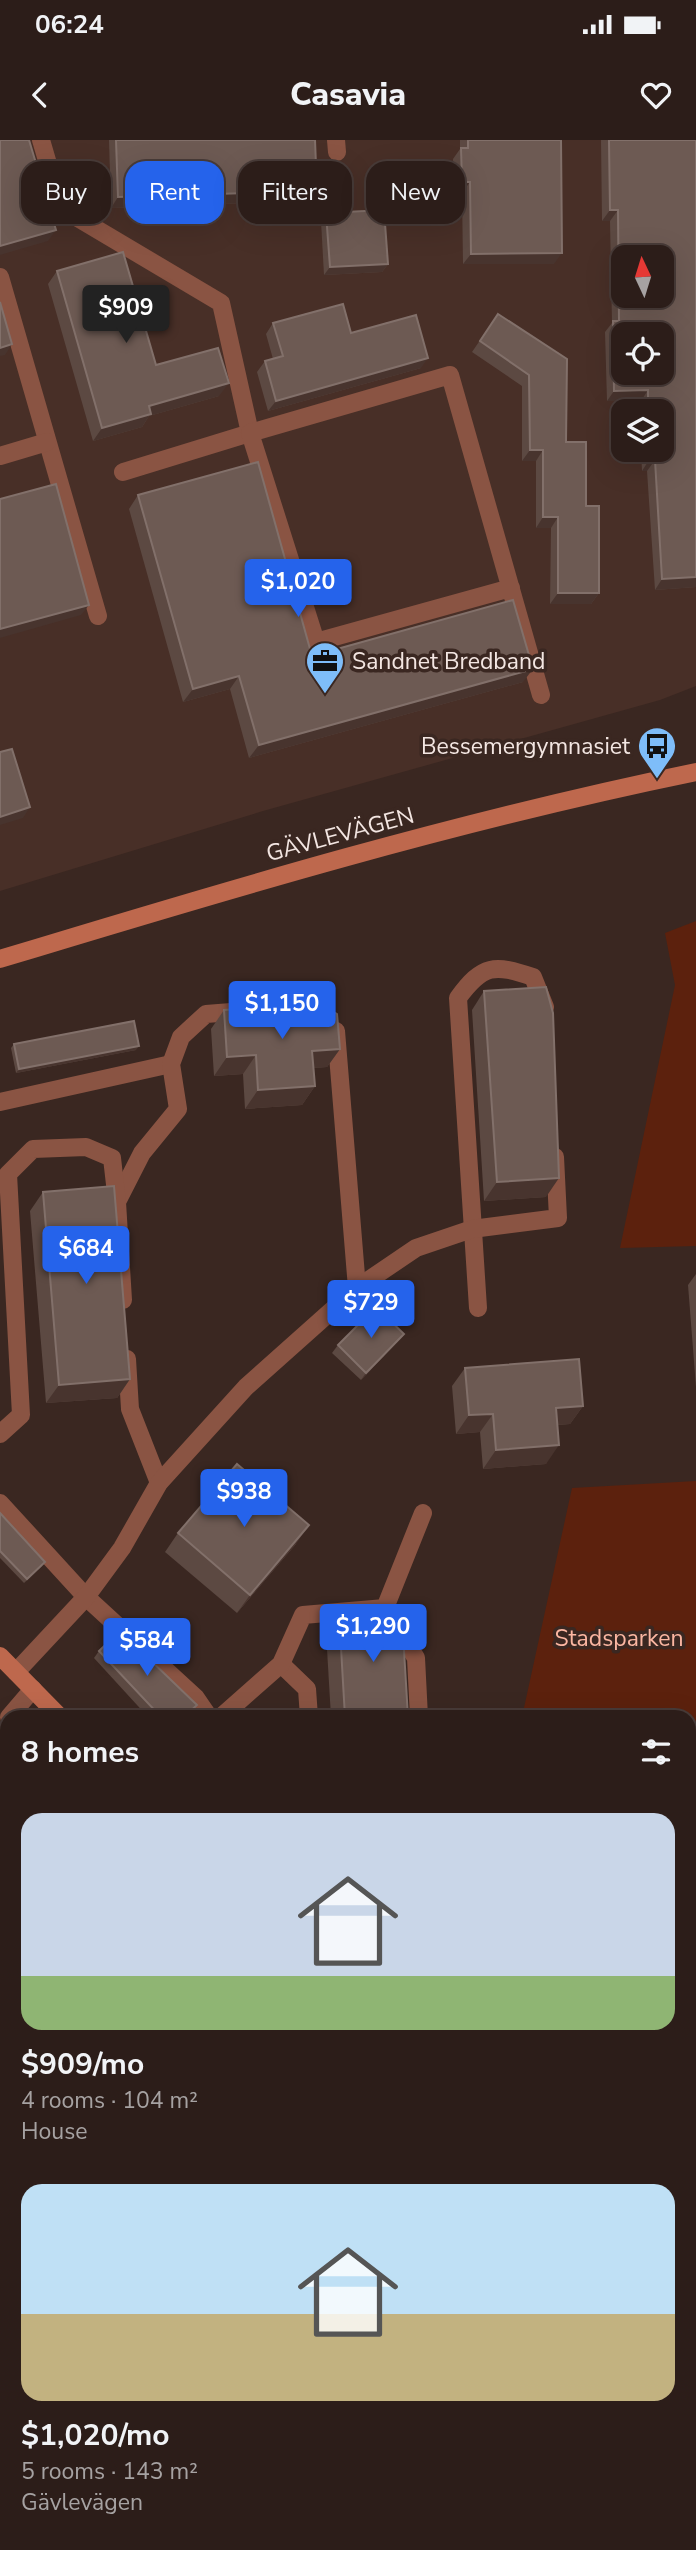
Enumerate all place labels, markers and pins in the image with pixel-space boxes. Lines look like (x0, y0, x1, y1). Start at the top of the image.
pin: $909 (85, 286, 167, 345)
pin: $1,020 (241, 560, 355, 619)
office icon: Sandnet Bredband (304, 640, 346, 695)
place label: Sandnet Bredband (352, 646, 545, 677)
bus stop icon: Bessemergymnasiet (636, 725, 678, 780)
place label: Bessemergymnasiet (421, 731, 631, 762)
pin: $1,150 (225, 982, 339, 1041)
pin: $684 (45, 1226, 127, 1286)
pin: $729 (330, 1280, 412, 1340)
pin: $938 (203, 1470, 285, 1529)
pin: $1,290 (316, 1604, 430, 1664)
pin: $584 (106, 1618, 188, 1678)

